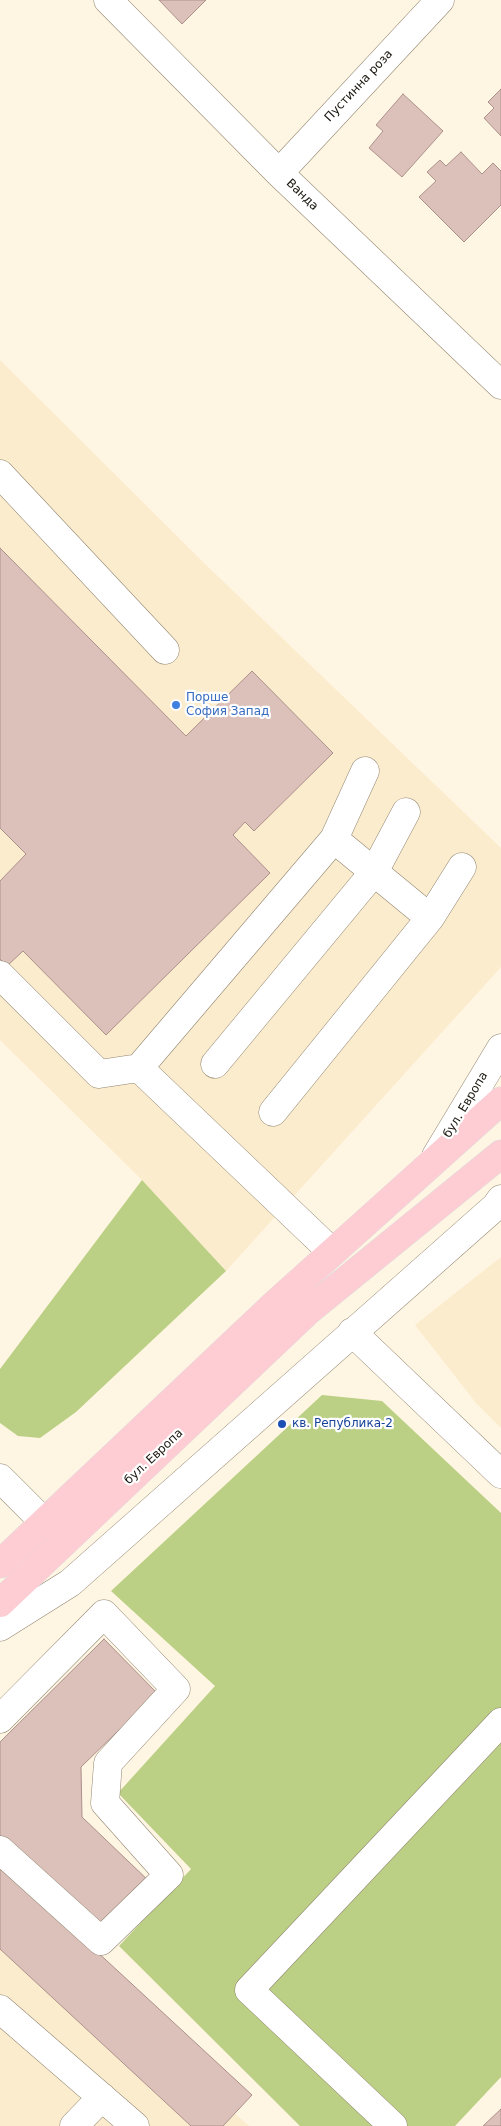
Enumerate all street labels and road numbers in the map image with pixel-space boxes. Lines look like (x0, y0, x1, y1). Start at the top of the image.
street label: Пустинна роза (322, 47, 396, 125)
street label: Ванда (283, 176, 321, 214)
street label: бул. Европа (441, 1069, 491, 1141)
street label: бул. Европа (122, 1426, 186, 1488)

